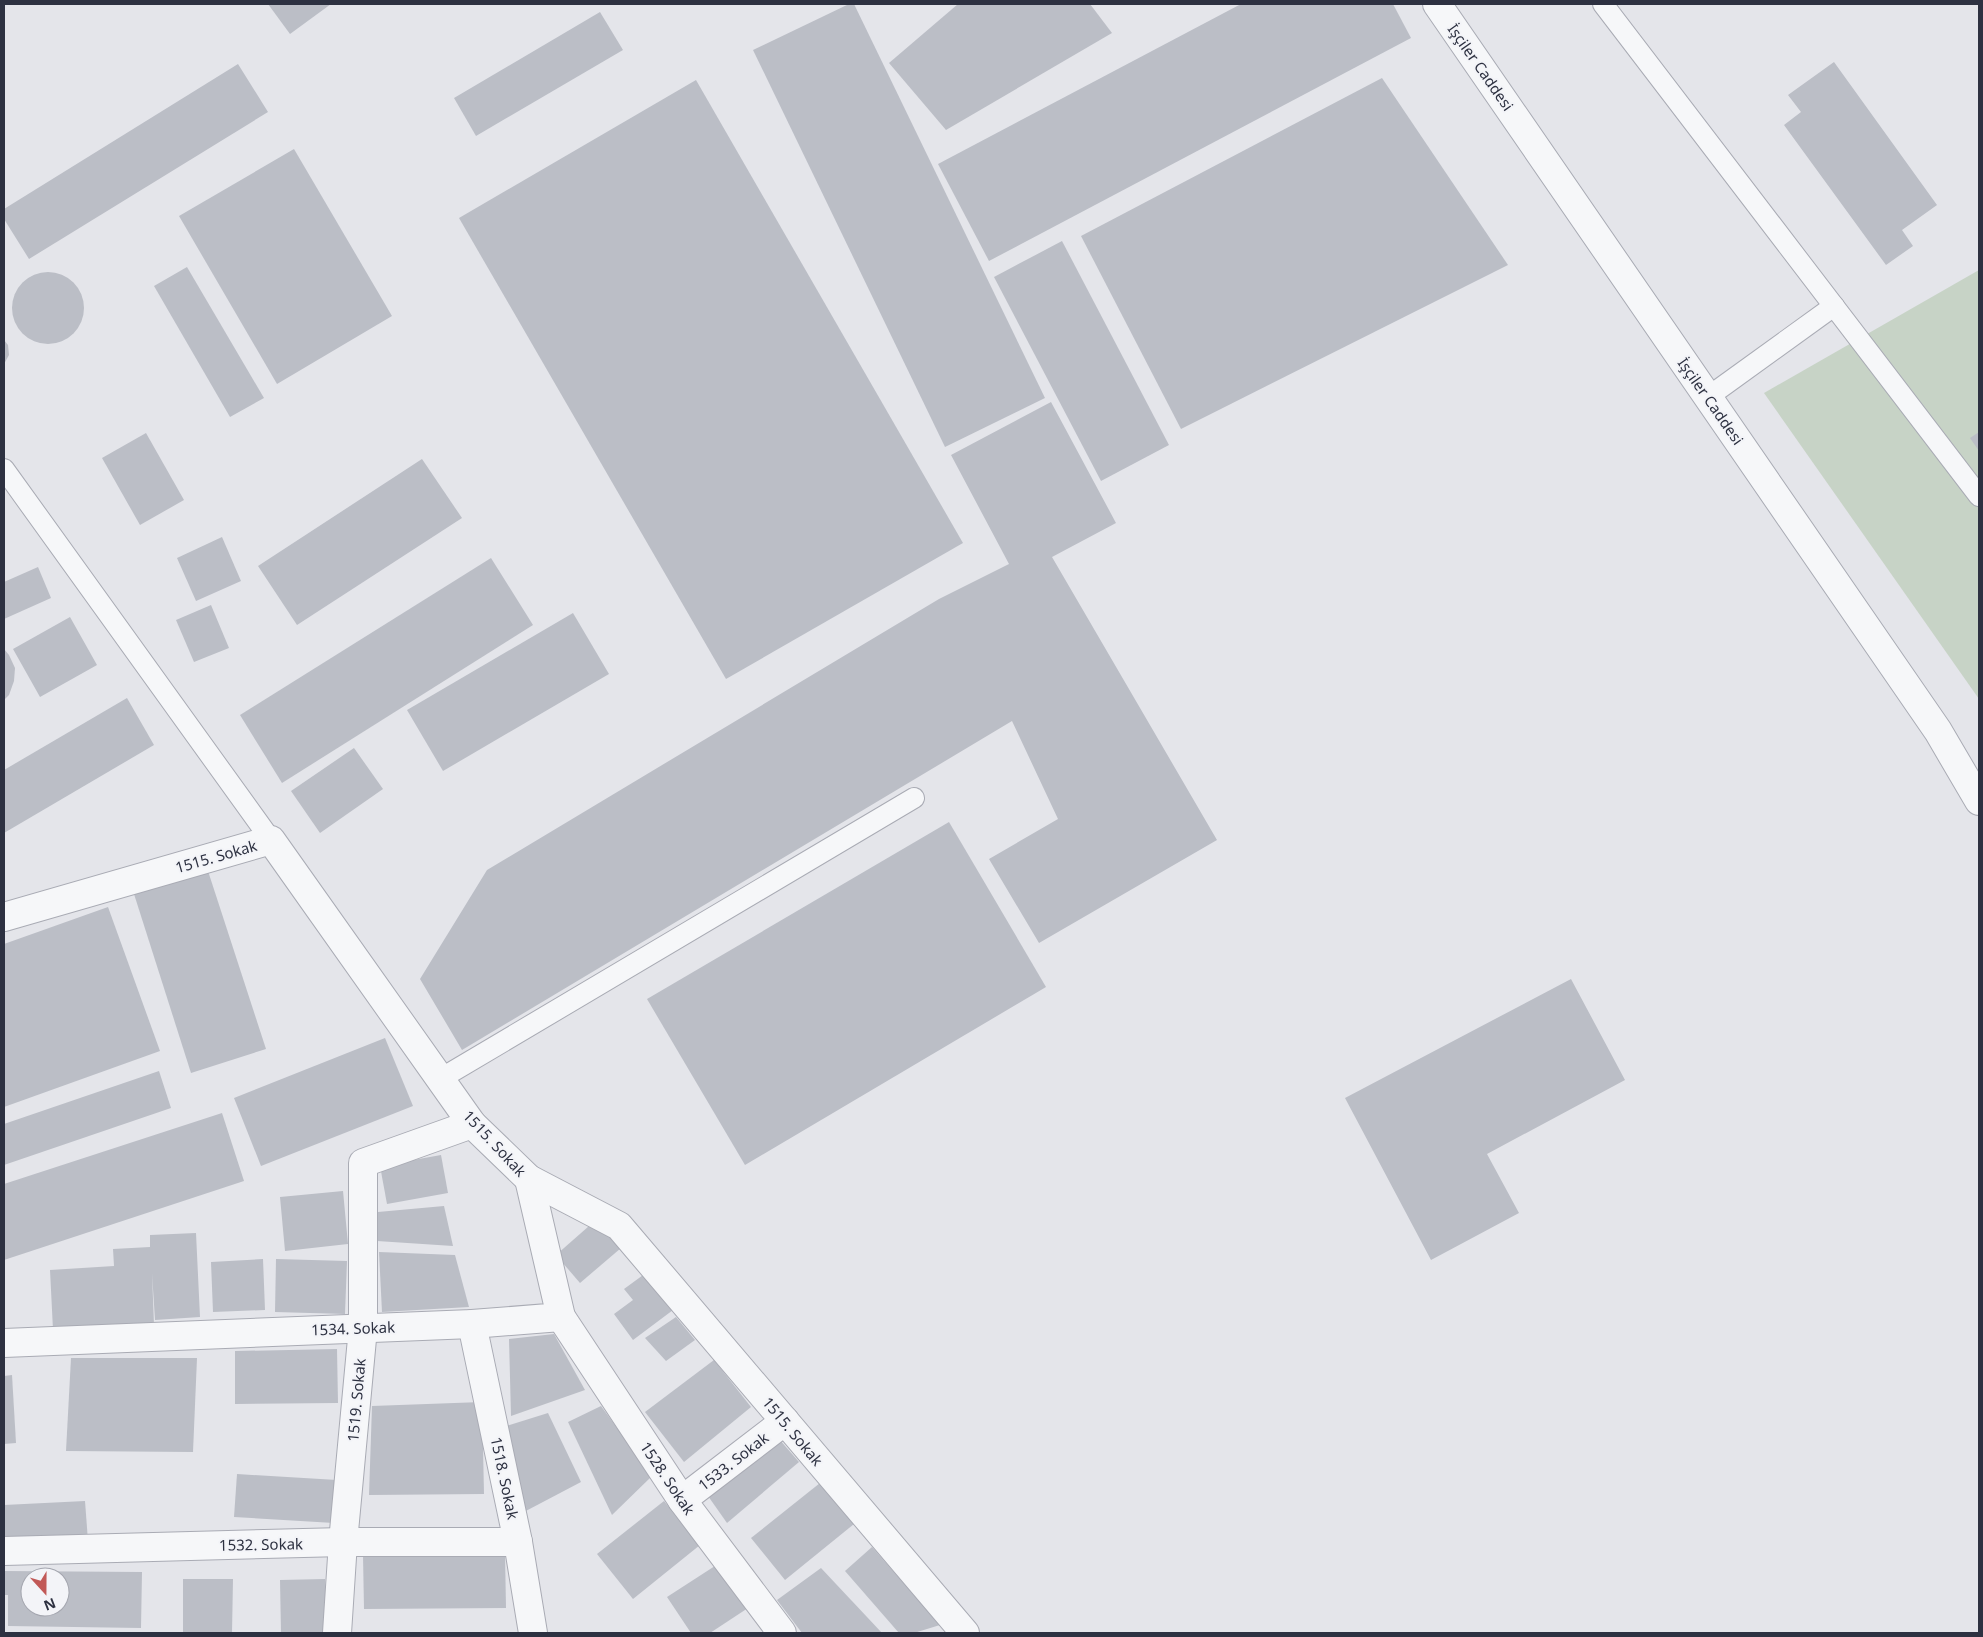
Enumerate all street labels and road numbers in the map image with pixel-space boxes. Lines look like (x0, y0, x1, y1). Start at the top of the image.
street label: İşçiler Caddesi (1444, 20, 1518, 114)
street label: İşçiler Caddesi (1674, 354, 1748, 448)
street label: 1515. Sokak (173, 835, 259, 877)
street label: 1515. Sokak (459, 1105, 531, 1181)
street label: 1534. Sokak (311, 1317, 395, 1339)
street label: 1519. Sokak (342, 1357, 370, 1443)
street label: 1515. Sokak (758, 1392, 828, 1470)
street label: 1533. Sokak (694, 1427, 772, 1495)
street label: 1518. Sokak (486, 1435, 524, 1521)
street label: 1528. Sokak (636, 1438, 700, 1518)
street label: 1532. Sokak (219, 1533, 303, 1555)

